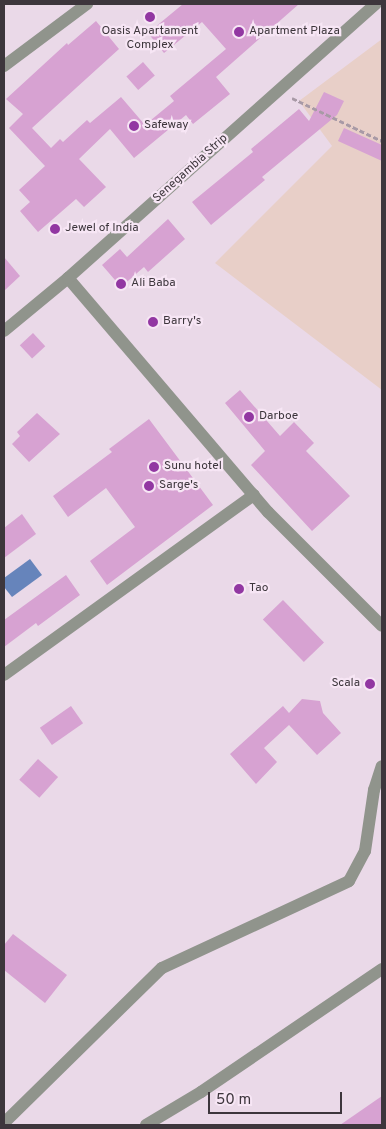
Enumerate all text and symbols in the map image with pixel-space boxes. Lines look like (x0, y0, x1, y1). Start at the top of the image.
marker: Oasis Apartament Complex (144, 11, 156, 23)
place label: Oasis Apartament Complex (101, 25, 199, 53)
place label: Apartment Plaza (249, 25, 340, 39)
marker: Apartment Plaza (233, 26, 245, 38)
place label: Safeway (144, 119, 189, 133)
marker: Safeway (128, 120, 140, 132)
street label: Senegambia Strip (151, 132, 231, 206)
place label: Jewel of India (65, 222, 139, 236)
marker: Jewel of India (49, 223, 61, 235)
place label: Ali Baba (131, 277, 176, 291)
marker: Ali Baba (115, 278, 127, 290)
place label: Barry's (163, 315, 201, 329)
marker: Barry's (147, 316, 159, 328)
place label: Darboe (259, 410, 298, 424)
marker: Darboe (243, 411, 255, 423)
place label: Sunu hotel (164, 460, 222, 474)
marker: Sunu hotel (148, 461, 160, 473)
place label: Sarge's (159, 479, 198, 493)
marker: Sarge's (143, 480, 155, 492)
place label: Tao (249, 582, 268, 596)
marker: Tao (233, 583, 245, 595)
place label: Scala (331, 677, 360, 691)
marker: Scala (364, 678, 376, 690)
scale bar (211, 1082, 345, 1114)
text: 50 m (216, 1091, 251, 1110)

